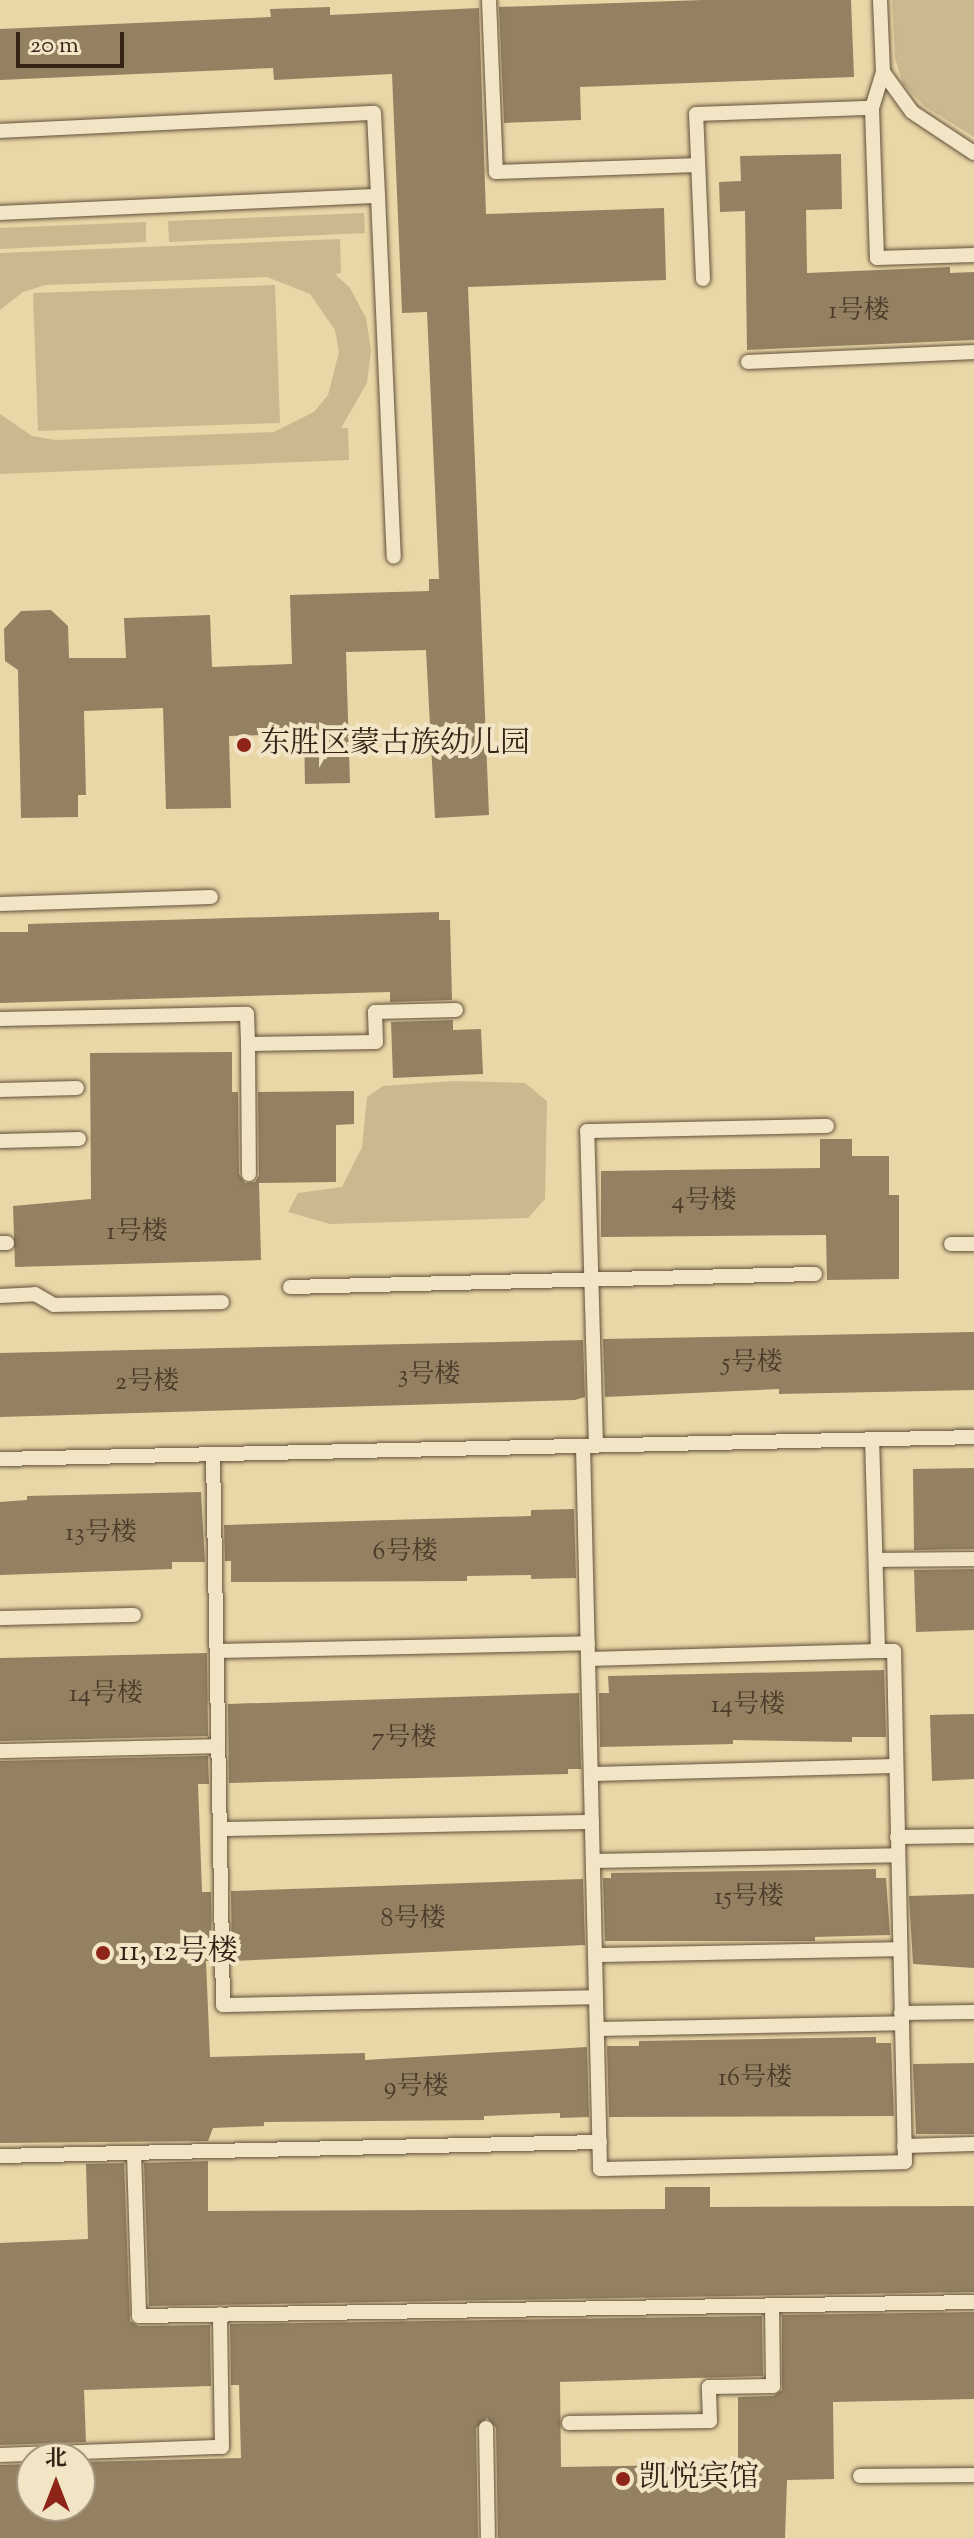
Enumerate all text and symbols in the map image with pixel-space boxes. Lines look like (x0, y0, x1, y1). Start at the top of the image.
scale bar (20, 16, 128, 66)
text: 20 m (30, 29, 79, 63)
house number: 1号楼 (829, 296, 889, 328)
place label: 东胜区蒙古族幼儿园 (260, 727, 530, 763)
marker: 东胜区蒙古族幼儿园 (235, 736, 253, 754)
house number: 4号楼 (671, 1186, 737, 1218)
house number: 1号楼 (107, 1217, 167, 1249)
house number: 5号楼 (722, 1348, 782, 1380)
house number: 3号楼 (398, 1360, 460, 1392)
house number: 2号楼 (115, 1367, 179, 1399)
house number: 13号楼 (65, 1518, 137, 1550)
house number: 6号楼 (373, 1537, 437, 1569)
house number: 14号楼 (69, 1679, 143, 1711)
house number: 14号楼 (711, 1690, 785, 1722)
house number: 7号楼 (371, 1723, 437, 1755)
house number: 15号楼 (714, 1882, 784, 1914)
house number: 8号楼 (381, 1904, 445, 1936)
place label: 11, 12号楼 (119, 1935, 238, 1971)
marker: 11, 12号楼 (94, 1944, 112, 1962)
house number: 16号楼 (718, 2063, 792, 2095)
house number: 9号楼 (384, 2072, 448, 2104)
north arrow (16, 2442, 96, 2522)
text: 北 (45, 2444, 67, 2476)
place label: 凯悦宾馆 (639, 2461, 759, 2497)
marker: 凯悦宾馆 (614, 2470, 632, 2488)

